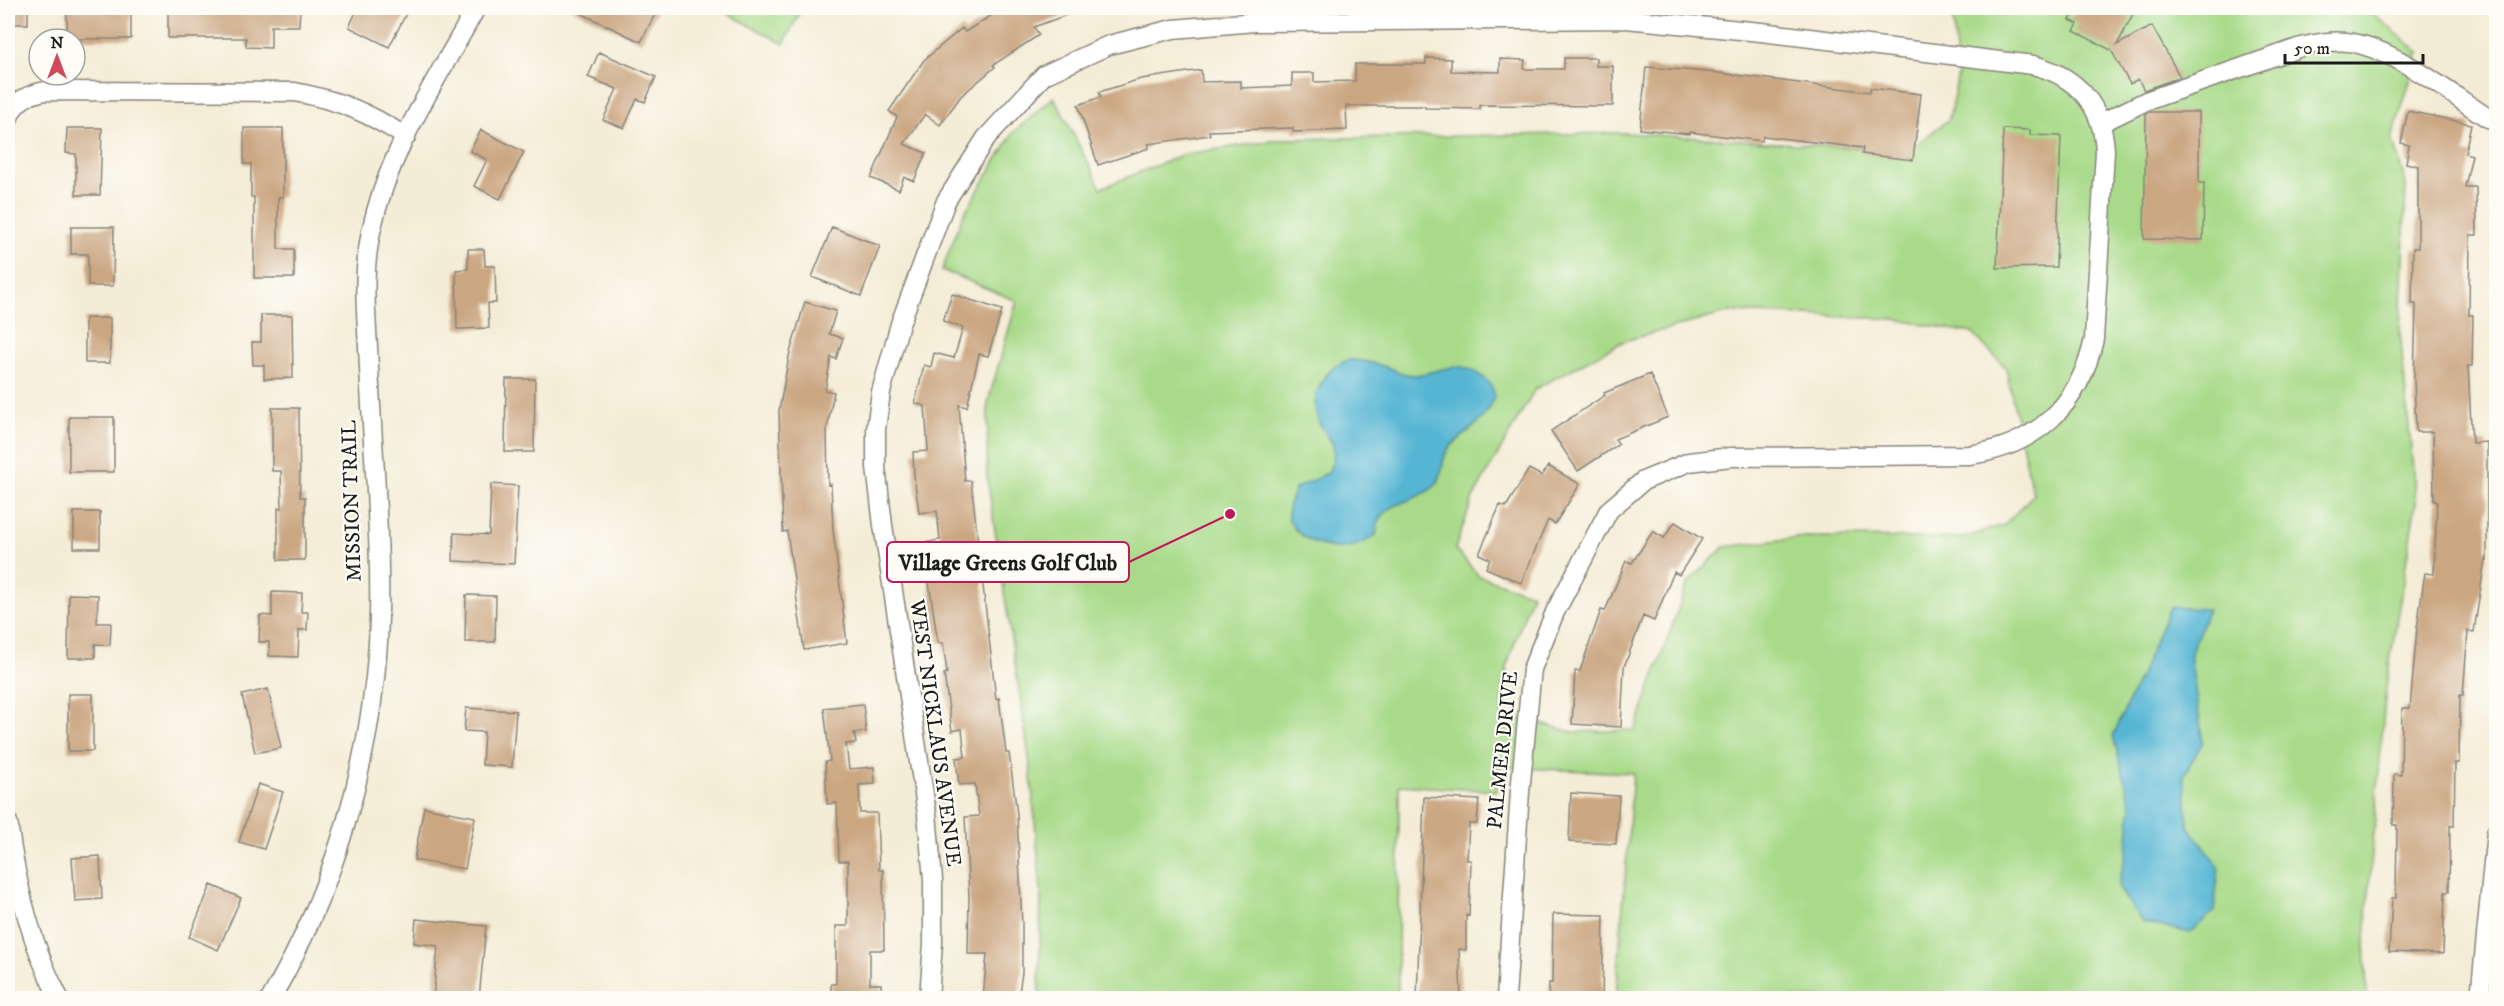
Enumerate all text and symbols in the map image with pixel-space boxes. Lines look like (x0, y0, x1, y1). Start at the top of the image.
north arrow (27, 27, 87, 87)
scale bar (2285, 27, 2423, 65)
text: N (50, 33, 64, 53)
text: 50 m (2294, 38, 2330, 60)
street label: MISSION TRAIL (336, 420, 368, 582)
callout: Village Greens Golf Club (887, 542, 1129, 582)
text: Village Greens Golf Club (898, 550, 1117, 577)
street label: WEST NICKLAUS AVENUE (903, 597, 967, 868)
street label: PALMER DRIVE (1482, 670, 1524, 830)

